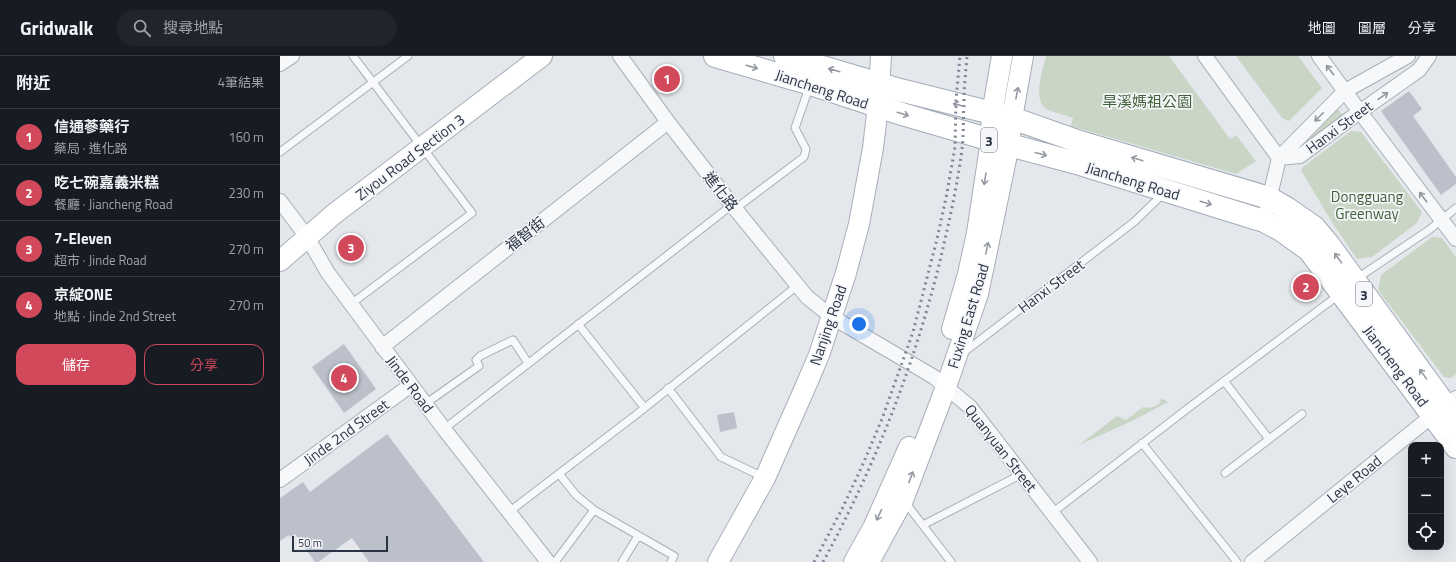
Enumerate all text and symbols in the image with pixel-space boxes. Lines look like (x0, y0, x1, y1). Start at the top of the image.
search box (117, 10, 397, 46)
text: Gridwalk (20, 13, 93, 42)
text: 搜尋地點 (163, 16, 223, 39)
icon: search (131, 17, 153, 39)
text: 地圖 (1308, 17, 1336, 38)
text: 圖層 (1358, 17, 1386, 38)
text: 分享 (1408, 17, 1436, 38)
street label: Jiancheng Road (772, 63, 872, 115)
pin: 1 (654, 64, 680, 94)
one-way arrow (746, 64, 759, 71)
one-way arrow (1326, 65, 1334, 76)
one-way arrow (828, 66, 841, 73)
text: 附近 (16, 70, 50, 96)
text: 4筆結果 (218, 72, 264, 92)
one-way arrow (1013, 87, 1021, 100)
park label: 旱溪媽祖公園 (1102, 90, 1192, 113)
one-way arrow (1377, 92, 1388, 100)
street label: Hanxi Street (1301, 94, 1378, 159)
one-way arrow (953, 101, 966, 109)
street label: Ziyou Road Section 3 (350, 108, 470, 206)
one-way arrow (896, 111, 909, 118)
one-way arrow (1314, 112, 1324, 122)
text: 信通蔘藥行 (54, 115, 129, 138)
text: 1 (25, 127, 33, 147)
text: 160 m (228, 127, 264, 147)
road number: 3 (981, 128, 997, 152)
text: 藥局 · 進化路 (54, 138, 128, 158)
one-way arrow (1035, 151, 1048, 158)
one-way arrow (1131, 155, 1144, 162)
street label: Jiancheng Road (1083, 156, 1183, 206)
street label: 進化路 (698, 166, 744, 216)
text: 吃七碗嘉義米糕 (54, 171, 159, 194)
one-way arrow (981, 172, 989, 185)
text: 2 (25, 183, 33, 203)
text: 230 m (228, 183, 264, 203)
park label: Dongguang Greenway (1331, 185, 1403, 225)
one-way arrow (1419, 192, 1428, 203)
text: 餐廳 · Jiancheng Road (54, 194, 173, 214)
one-way arrow (1199, 200, 1212, 207)
street label: 福智街 (500, 211, 550, 257)
text: 7-Eleven (54, 227, 112, 250)
pin: 3 (338, 233, 364, 263)
text: 3 (25, 239, 33, 259)
text: 270 m (228, 239, 264, 259)
one-way arrow (984, 242, 992, 255)
text: 超市 · Jinde Road (54, 250, 147, 270)
one-way arrow (1334, 252, 1342, 263)
street label: Hanxi Street (1013, 253, 1090, 319)
street label: Fuxing East Road (941, 261, 995, 371)
pin: 2 (1293, 272, 1319, 302)
street label: Nanjing Road (803, 282, 853, 368)
road number: 3 (1356, 282, 1372, 306)
text: 京綻ONE (54, 283, 113, 306)
text: 4 (25, 295, 33, 315)
text: 270 m (228, 295, 264, 315)
text: 地點 · Jinde 2nd Street (54, 306, 176, 326)
your location (849, 314, 869, 334)
street label: Jiancheng Road (1358, 320, 1434, 412)
button: 儲存 (16, 344, 136, 385)
button: 分享 (144, 344, 264, 385)
street label: Jinde Road (381, 350, 439, 418)
pin: 4 (331, 363, 357, 393)
one-way arrow (1418, 369, 1427, 380)
street label: Jinde 2nd Street (298, 393, 394, 471)
street label: Quanyuan Street (959, 399, 1043, 497)
map controls (1408, 442, 1444, 550)
button: + (1408, 442, 1444, 478)
street label: Leye Road (1321, 450, 1387, 508)
one-way arrow (908, 472, 916, 484)
button: − (1408, 478, 1444, 514)
one-way arrow (874, 508, 882, 520)
button: locate (1408, 514, 1444, 550)
scale bar (292, 534, 388, 553)
text: 50 m (298, 535, 322, 551)

